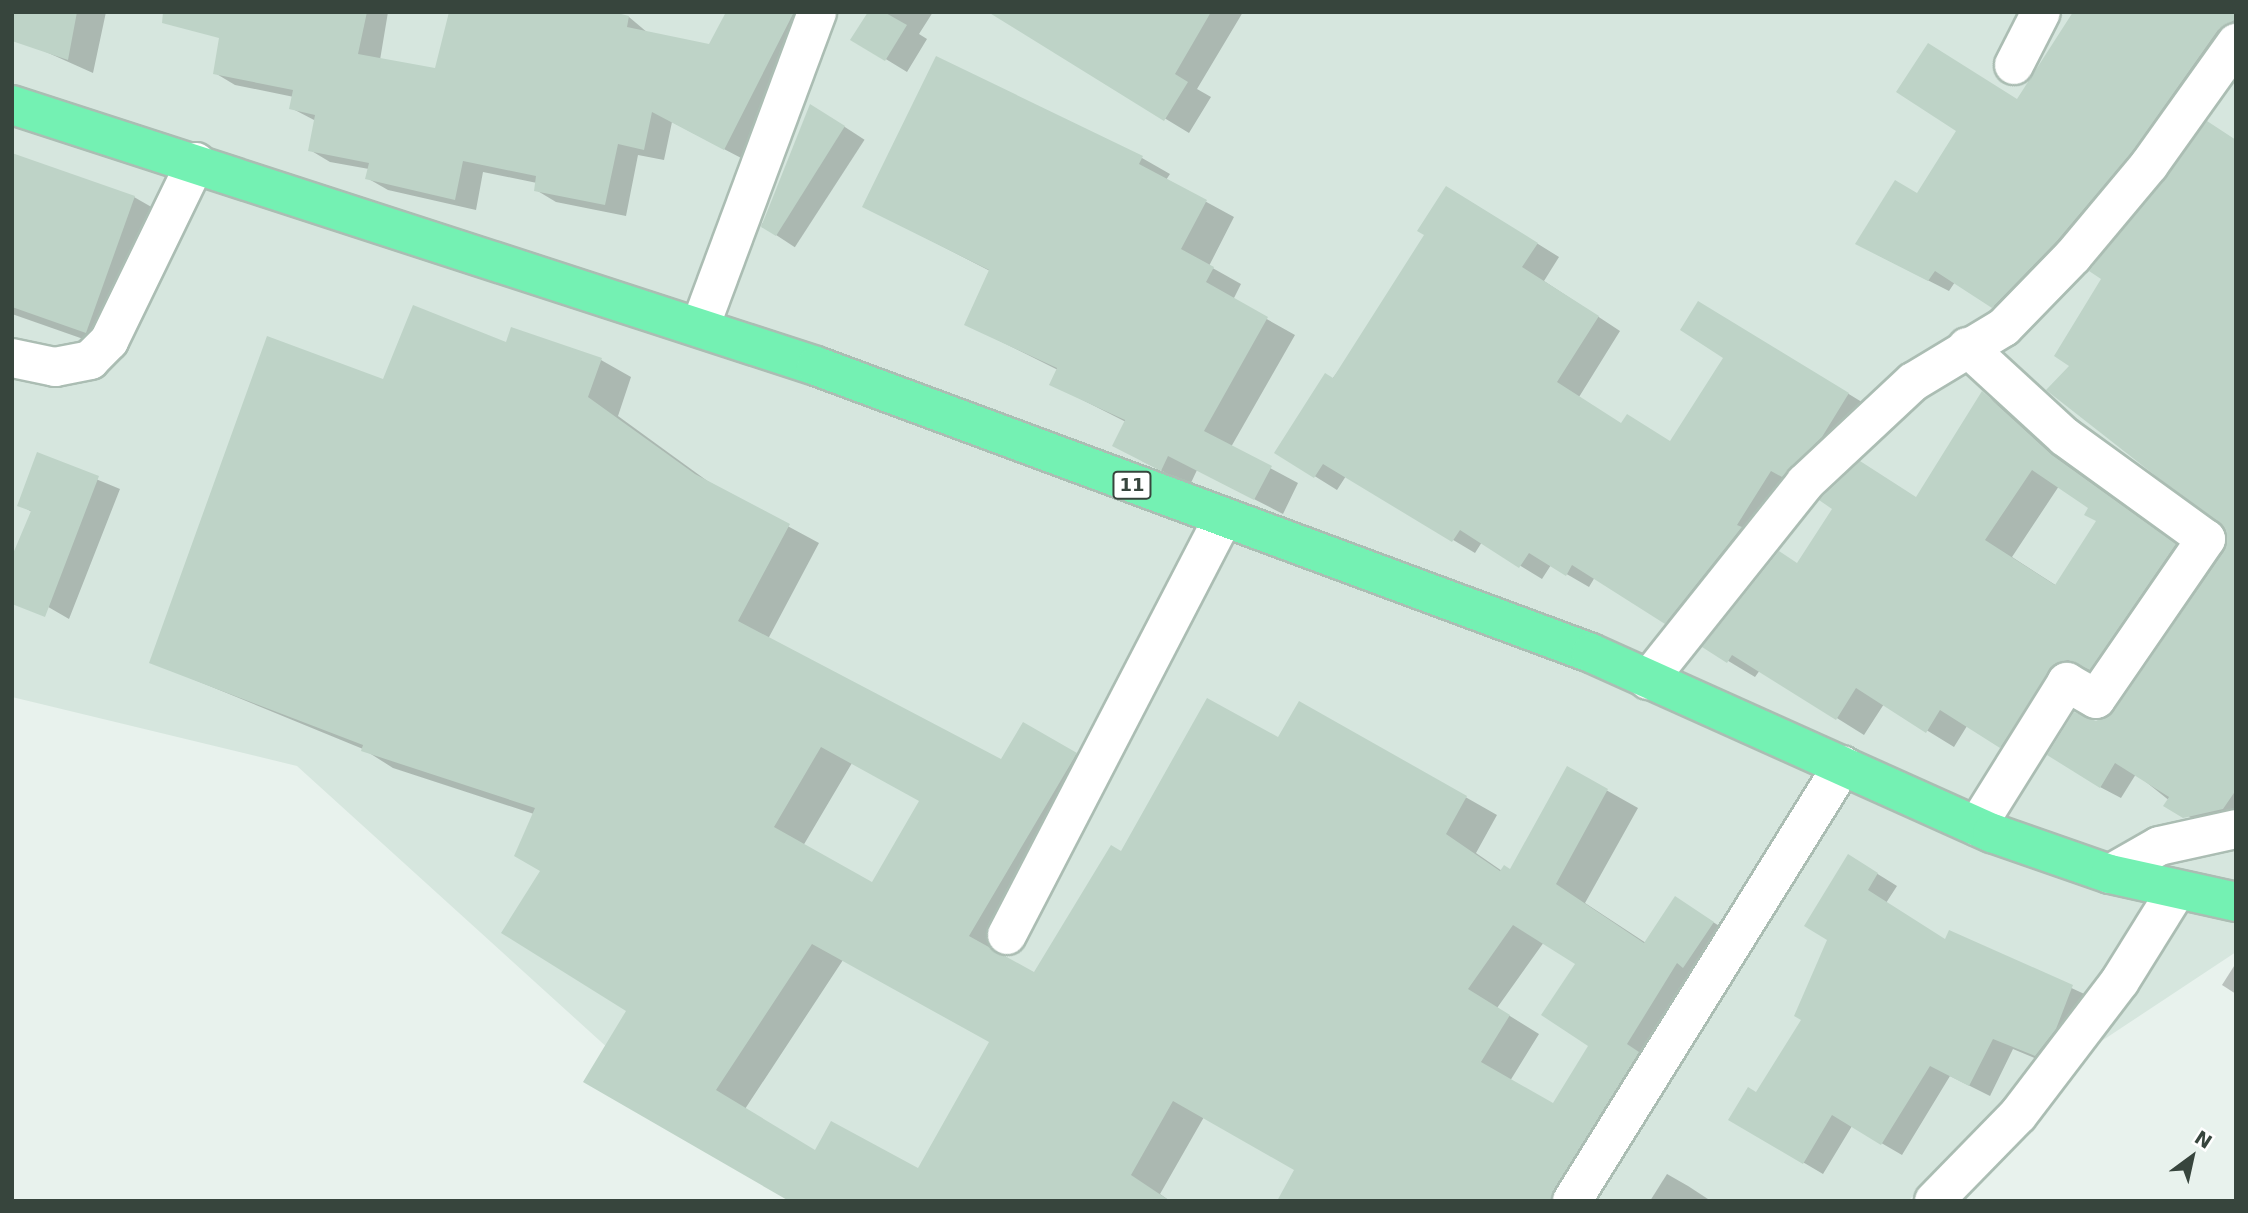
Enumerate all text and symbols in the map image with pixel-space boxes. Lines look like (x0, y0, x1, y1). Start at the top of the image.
road number: 11 (1111, 471, 1153, 500)
north arrow (2157, 1122, 2227, 1192)
text: N (2191, 1126, 2216, 1153)

